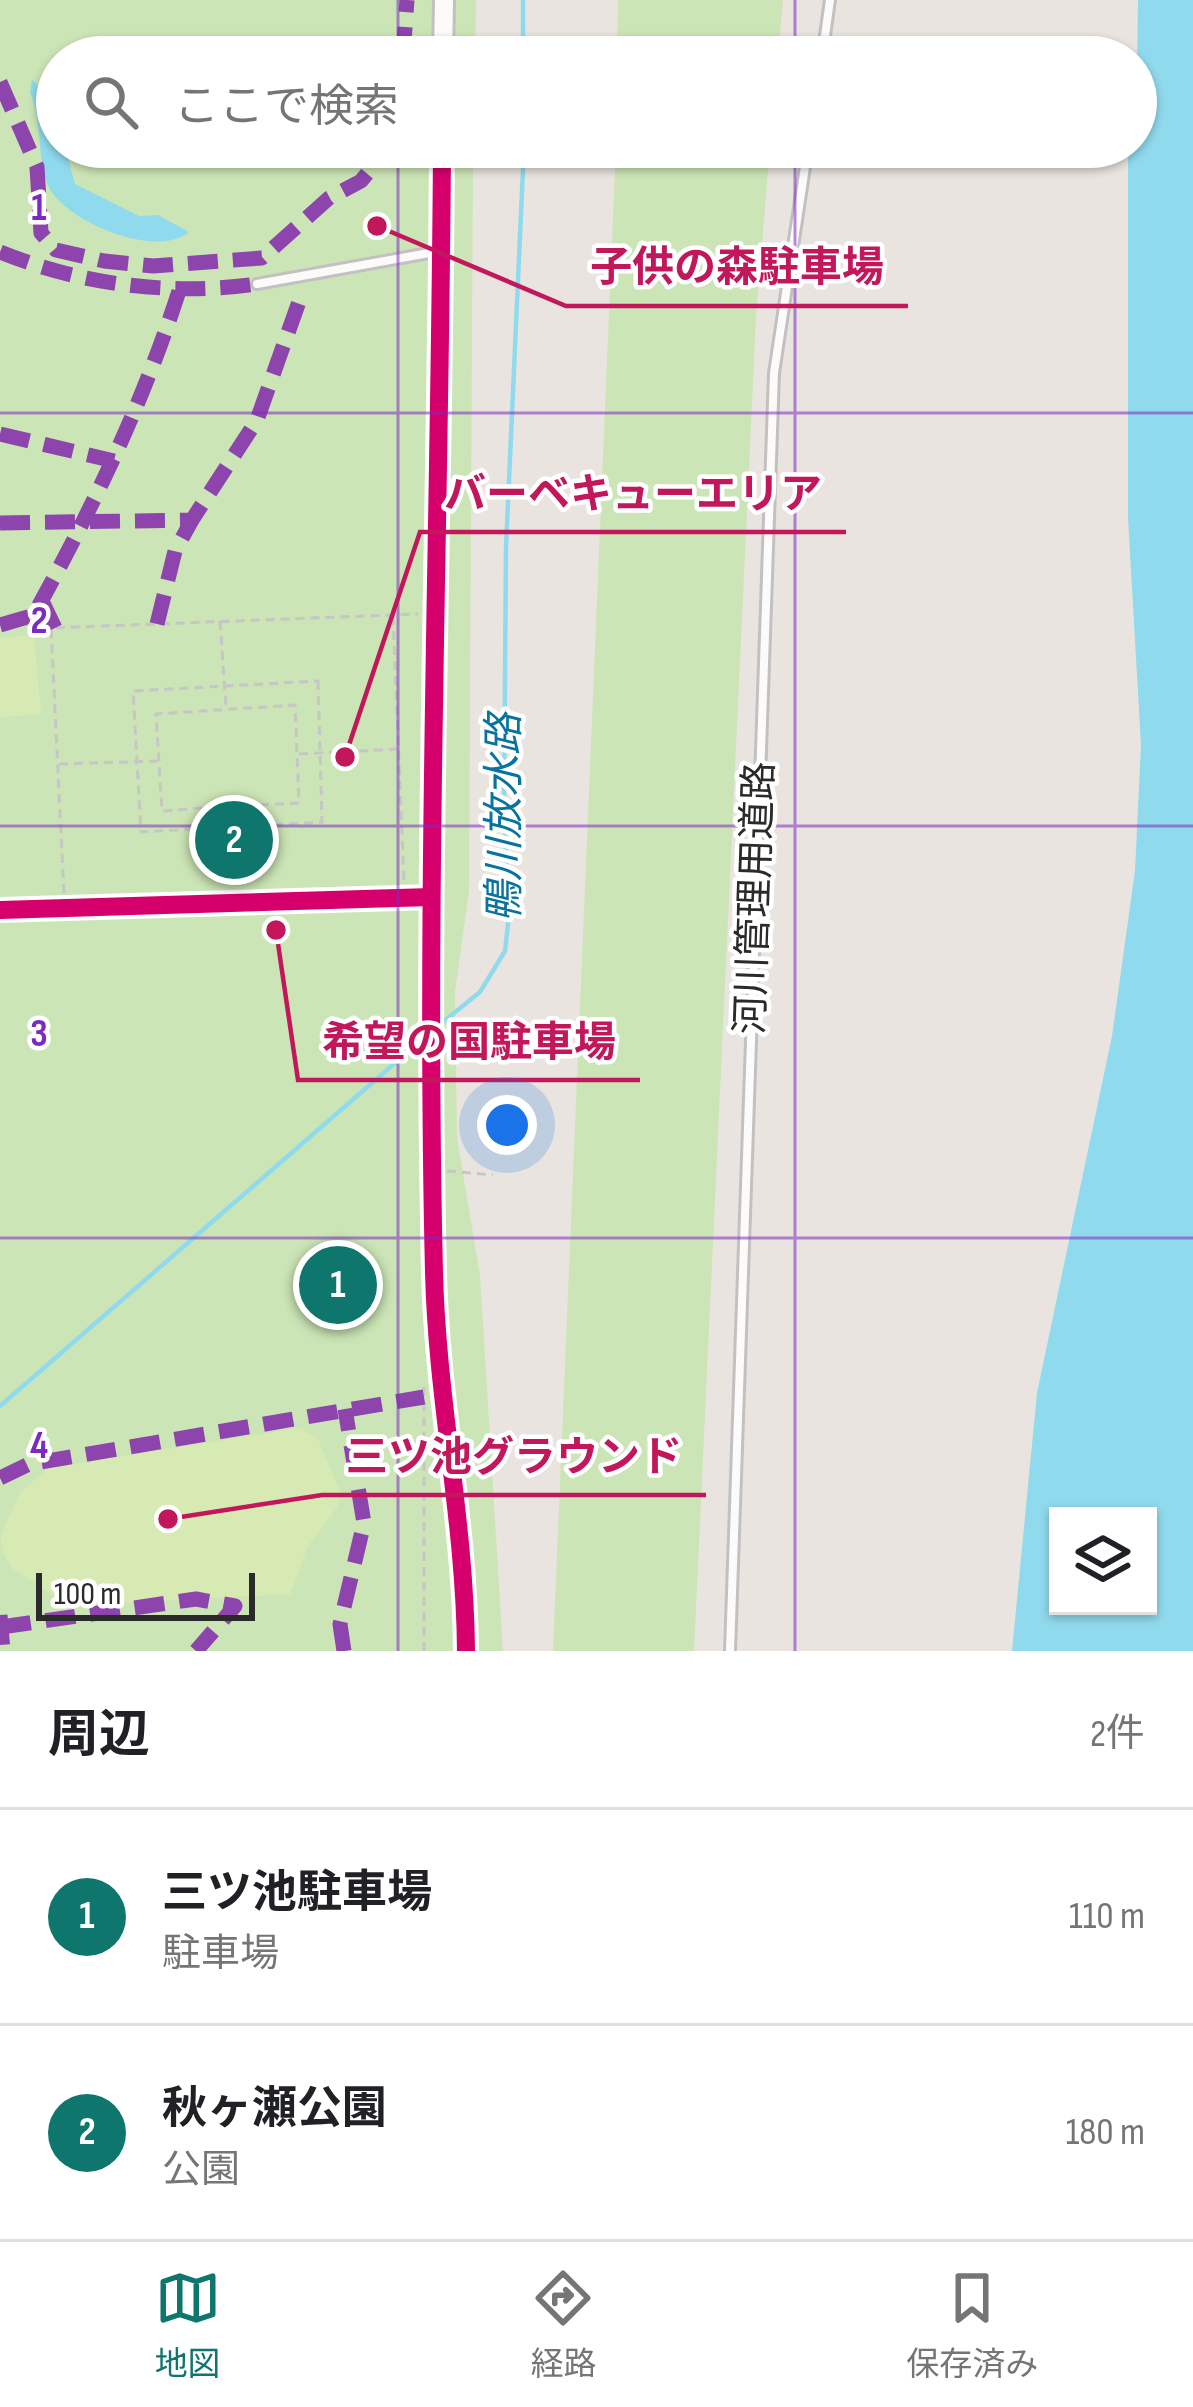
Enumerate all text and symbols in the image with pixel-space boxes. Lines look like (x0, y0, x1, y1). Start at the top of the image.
search box (36, 36, 1157, 168)
icon: search (78, 69, 144, 135)
text: ここで検索 (174, 80, 399, 135)
text: 1 (31, 185, 47, 232)
callout: 子供の森駐車場 (566, 228, 908, 306)
text: 子供の森駐車場 (590, 243, 884, 294)
callout: バーベキューエリア (420, 454, 846, 532)
text: バーベキューエリア (444, 470, 822, 521)
text: 2 (30, 598, 48, 645)
water label: 鴨川放水路 (480, 710, 531, 923)
street label: 河川管理用道路 (728, 761, 784, 1035)
pin: 2 (195, 795, 273, 885)
callout: 希望の国駐車場 (298, 1002, 640, 1080)
text: 3 (30, 1011, 48, 1058)
text: 希望の国駐車場 (322, 1018, 616, 1069)
your location (477, 1095, 537, 1155)
pin: 1 (299, 1240, 377, 1330)
callout: 三ツ池グラウンド (322, 1417, 706, 1495)
text: 4 (30, 1423, 48, 1470)
text: 三ツ池グラウンド (346, 1433, 682, 1484)
map controls (1049, 1507, 1157, 1615)
button: layers (1049, 1507, 1157, 1615)
scale bar (36, 1567, 255, 1620)
text: 100 m (54, 1574, 121, 1614)
text: 周辺 (48, 1705, 150, 1766)
text: 2件 (1090, 1711, 1145, 1758)
text: 三ツ池駐車場 (162, 1866, 432, 1921)
text: 1 (79, 1893, 95, 1940)
text: 110 m (1069, 1893, 1145, 1940)
text: 駐車場 (162, 1931, 279, 1978)
text: 秋ヶ瀬公園 (162, 2082, 387, 2137)
text: 2 (78, 2109, 96, 2156)
text: 180 m (1066, 2109, 1145, 2156)
text: 公園 (162, 2147, 240, 2194)
tab: 地図 (155, 2265, 221, 2385)
tab: 経路 (530, 2265, 596, 2385)
tab: 保存済み (906, 2265, 1038, 2385)

